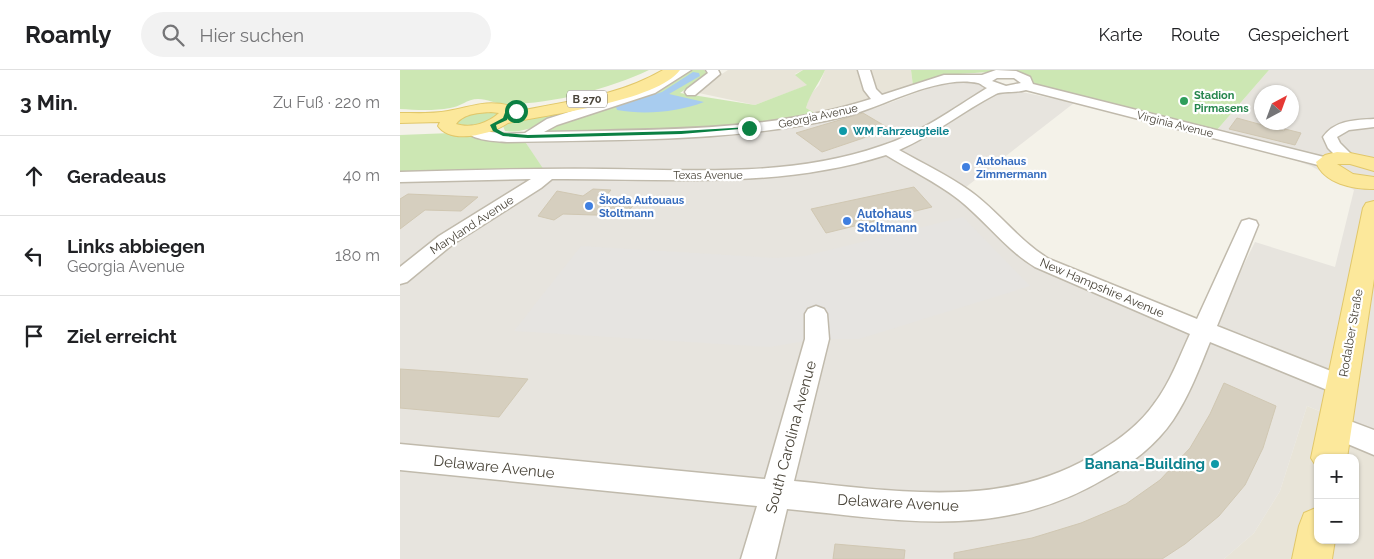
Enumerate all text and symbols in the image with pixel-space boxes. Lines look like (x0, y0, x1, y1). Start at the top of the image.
search box (141, 12, 491, 57)
text: Roamly (25, 20, 111, 49)
icon: search (159, 21, 187, 49)
text: Hier suchen (199, 24, 304, 46)
text: Karte (1099, 24, 1143, 45)
text: Route (1171, 24, 1220, 45)
text: Gespeichert (1248, 24, 1349, 45)
north arrow (1254, 85, 1299, 130)
place label: Stadion Pirmasens (1194, 89, 1249, 115)
text: 3 Min. (20, 90, 78, 115)
road number: B 270 (567, 90, 607, 108)
text: Zu Fuß · 220 m (273, 93, 380, 112)
marker: Stadion Pirmasens (1178, 95, 1190, 107)
route start (505, 100, 528, 123)
street label: Georgia Avenue (777, 102, 860, 131)
street label: Virginia Avenue (1135, 109, 1215, 140)
route end (738, 117, 761, 140)
marker: WM Fahrzeugteile (837, 125, 849, 137)
place label: WM Fahrzeugteile (853, 125, 950, 138)
place label: Autohaus Zimmermann (976, 155, 1047, 181)
marker: Autohaus Zimmermann (960, 161, 972, 173)
icon: ahead (20, 162, 48, 190)
text: Geradeaus (67, 165, 166, 187)
text: 40 m (343, 166, 380, 185)
street label: Texas Avenue (673, 169, 743, 182)
street label: Maryland Avenue (428, 193, 516, 257)
place label: Škoda Autouaus Stoltmann (599, 193, 685, 220)
marker: Škoda Autouaus Stoltmann (583, 200, 595, 212)
place label: Autohaus Stoltmann (857, 207, 917, 235)
marker: Autohaus Stoltmann (841, 215, 853, 227)
text: Links abbiegen (67, 235, 205, 257)
icon: left (20, 242, 48, 270)
text: 180 m (335, 246, 380, 265)
street label: New Hampshire Avenue (1038, 255, 1166, 321)
text: Georgia Avenue (67, 257, 185, 276)
street label: Rodalber Straße (1336, 288, 1366, 378)
icon: arrive (20, 322, 48, 350)
text: Ziel erreicht (67, 325, 177, 347)
street label: South Carolina Avenue (762, 359, 820, 515)
street label: Delaware Avenue (433, 452, 556, 482)
map controls (1314, 454, 1359, 544)
button: + (1314, 454, 1359, 499)
place label: Banana-Building (1084, 455, 1205, 473)
marker: Banana-Building (1209, 458, 1221, 470)
street label: Delaware Avenue (837, 491, 959, 515)
button: − (1314, 499, 1359, 544)

